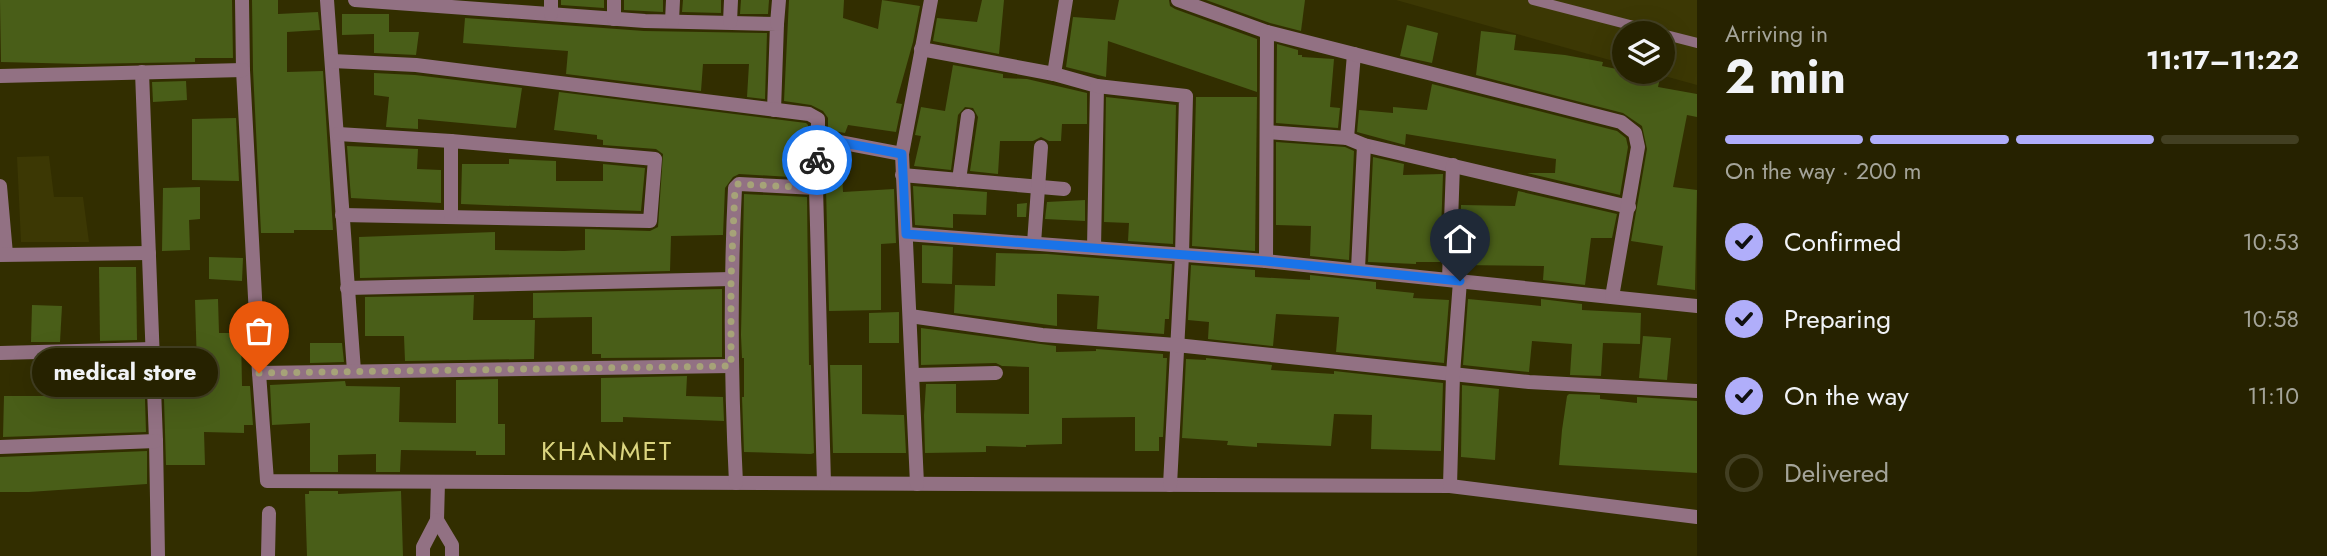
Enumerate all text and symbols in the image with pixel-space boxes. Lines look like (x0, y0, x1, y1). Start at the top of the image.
text: Arriving in (1725, 17, 1828, 51)
map controls (1612, 21, 1675, 84)
button: layers (1612, 21, 1675, 84)
text: 11:17–11:22 (2146, 41, 2299, 79)
text: 2 min (1725, 44, 1846, 110)
courier (782, 125, 852, 195)
icon: bike (798, 141, 836, 179)
text: On the way · 200 m (1725, 154, 1921, 188)
pin (1430, 209, 1490, 281)
icon: home (1441, 220, 1479, 258)
icon: check (1725, 223, 1763, 261)
text: Confirmed (1784, 223, 1901, 261)
text: 10:53 (2242, 225, 2299, 259)
icon: check (1725, 300, 1763, 338)
text: Preparing (1784, 300, 1891, 338)
pin (229, 301, 289, 373)
text: 10:58 (2242, 302, 2299, 336)
icon: bag (240, 312, 278, 350)
callout: medical store (32, 348, 217, 398)
text: medical store (53, 355, 197, 389)
icon: check (1725, 377, 1763, 415)
text: On the way (1784, 377, 1909, 415)
text: 11:10 (2247, 379, 2299, 413)
district label: KHANMET (541, 432, 673, 470)
text: Delivered (1784, 454, 1889, 492)

